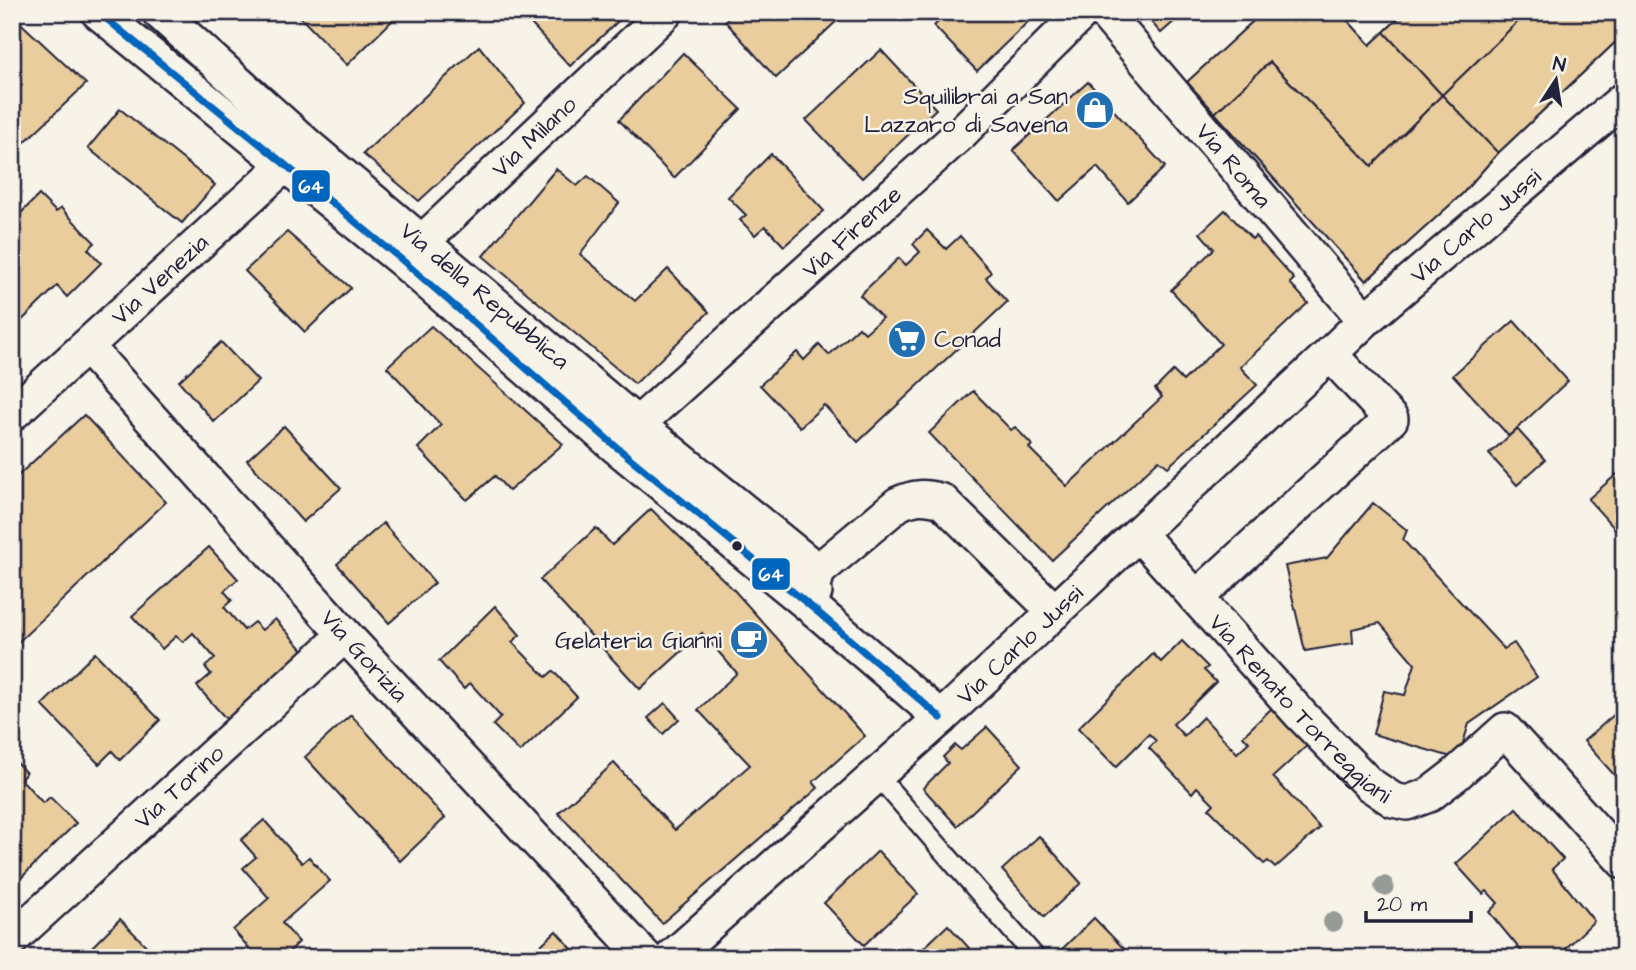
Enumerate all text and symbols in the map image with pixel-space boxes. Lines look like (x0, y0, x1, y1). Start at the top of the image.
north arrow (1520, 46, 1590, 116)
text: N (1551, 50, 1568, 79)
place label: Squilibrai a San Lazzaro di Savena (864, 80, 1068, 142)
street label: Via Milano (485, 88, 585, 186)
shop icon: Squilibrai a San Lazzaro di Savena (1074, 89, 1116, 131)
street label: Via Roma (1187, 116, 1279, 216)
street label: Via Carlo Jussi (1403, 161, 1549, 292)
line badge: 64 (291, 169, 331, 203)
text: 64 (299, 174, 323, 201)
street label: Via Firenze (795, 178, 910, 286)
street label: Via della Repubblica (392, 215, 576, 378)
street label: Via Venezia (104, 226, 217, 333)
supermarket icon: Conad (886, 318, 928, 360)
place label: Conad (934, 323, 1001, 357)
unlabelled marker (730, 539, 744, 553)
line badge: 64 (751, 557, 791, 591)
text: 64 (759, 562, 783, 589)
street label: Via Carlo Jussi (949, 577, 1092, 713)
street label: Via Gorizia (312, 602, 415, 710)
street label: Via Renato Torreggiani (1200, 607, 1398, 813)
cafe icon: Gelateria Gianni (728, 619, 770, 661)
place label: Gelateria Gianni (555, 624, 722, 658)
street label: Via Torino (127, 737, 233, 837)
scale bar (1366, 879, 1472, 923)
text: 20 m (1377, 890, 1428, 919)

